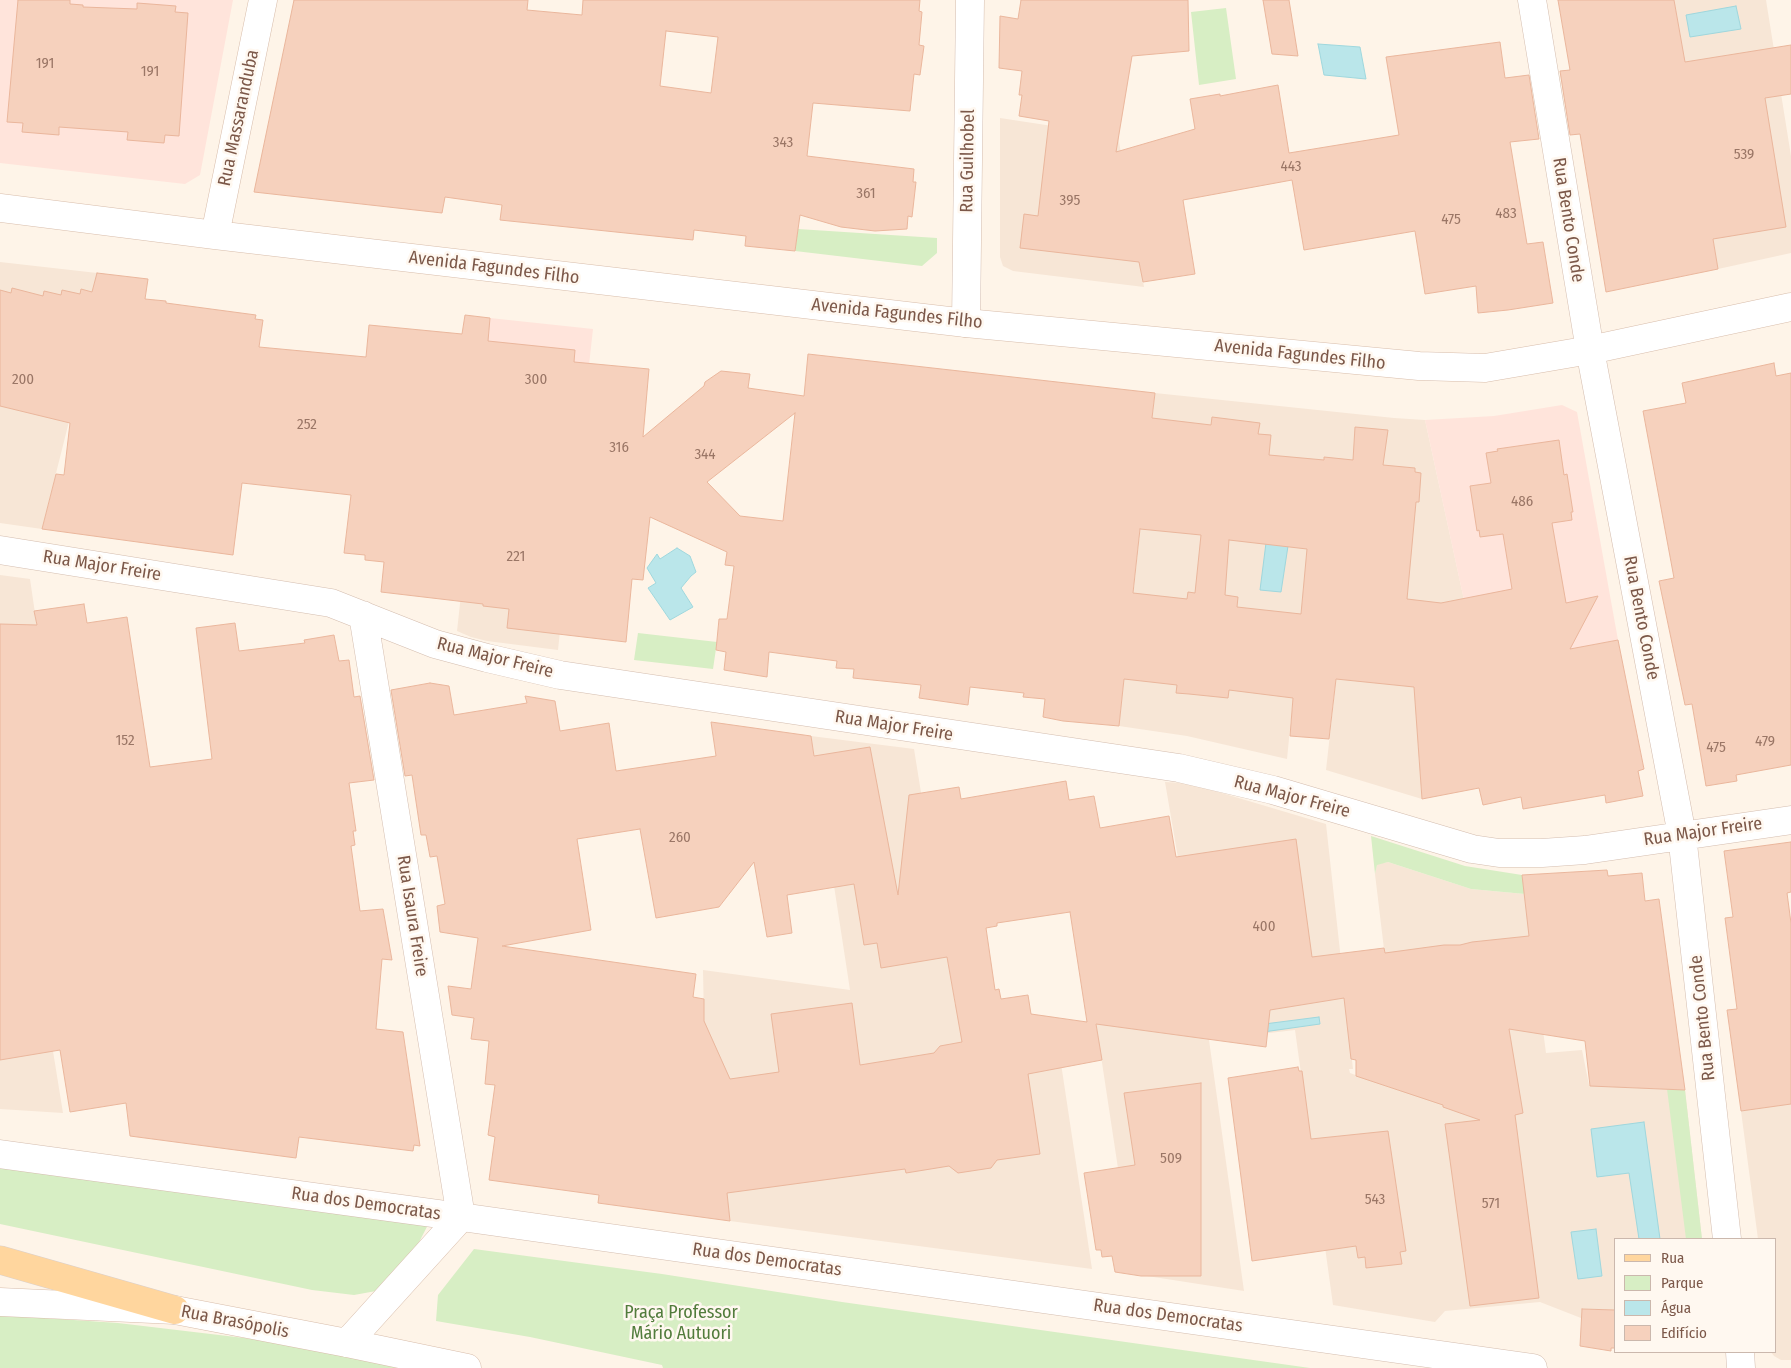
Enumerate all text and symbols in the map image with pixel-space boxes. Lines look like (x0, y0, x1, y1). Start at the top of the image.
street label: Rua Massaranduba (214, 48, 264, 188)
house number: 191 (36, 55, 54, 73)
house number: 191 (141, 63, 159, 81)
street label: Rua Guilhobel (956, 109, 980, 213)
house number: 343 (773, 134, 793, 152)
house number: 539 (1734, 146, 1754, 164)
street label: Rua Bento Conde (1547, 156, 1589, 284)
house number: 443 (1280, 158, 1302, 176)
house number: 361 (856, 185, 876, 203)
house number: 395 (1060, 192, 1080, 210)
house number: 483 (1495, 205, 1517, 223)
house number: 475 (1441, 211, 1461, 229)
street label: Avenida Fagundes Filho (407, 247, 581, 289)
street label: Avenida Fagundes Filho (811, 294, 983, 334)
street label: Avenida Fagundes Filho (1214, 335, 1386, 375)
house number: 200 (12, 371, 34, 389)
house number: 300 (525, 371, 547, 389)
house number: 252 (297, 416, 317, 434)
house number: 316 (609, 439, 629, 457)
house number: 344 (694, 446, 716, 464)
house number: 486 (1511, 493, 1533, 511)
street label: Rua Major Freire (41, 546, 163, 586)
house number: 221 (507, 548, 525, 566)
street label: Rua Bento Conde (1618, 554, 1664, 682)
street label: Rua Major Freire (434, 633, 556, 683)
street label: Rua Major Freire (833, 706, 955, 746)
house number: 152 (115, 732, 135, 750)
house number: 479 (1755, 733, 1775, 751)
house number: 475 (1706, 739, 1726, 757)
street label: Rua Major Freire (1232, 771, 1352, 823)
street label: Rua Major Freire (1642, 813, 1764, 851)
house number: 260 (669, 829, 691, 847)
street label: Rua Isaura Freire (392, 854, 432, 978)
house number: 400 (1253, 918, 1275, 936)
street label: Rua Bento Conde (1686, 954, 1720, 1082)
house number: 509 (1160, 1150, 1182, 1168)
street label: Rua dos Democratas (290, 1183, 442, 1225)
house number: 543 (1365, 1191, 1385, 1209)
house number: 571 (1482, 1195, 1500, 1213)
legend (1614, 1238, 1776, 1353)
street label: Rua dos Democratas (691, 1239, 843, 1281)
text: Rua (1661, 1249, 1684, 1267)
text: Parque (1661, 1274, 1704, 1292)
street label: Rua dos Democratas (1092, 1295, 1244, 1337)
text: Água (1661, 1299, 1691, 1317)
street label: Rua Brasópolis (179, 1301, 291, 1343)
park label: Praça Professor Mário Autuori (624, 1302, 738, 1345)
text: Edifício (1661, 1324, 1707, 1342)

